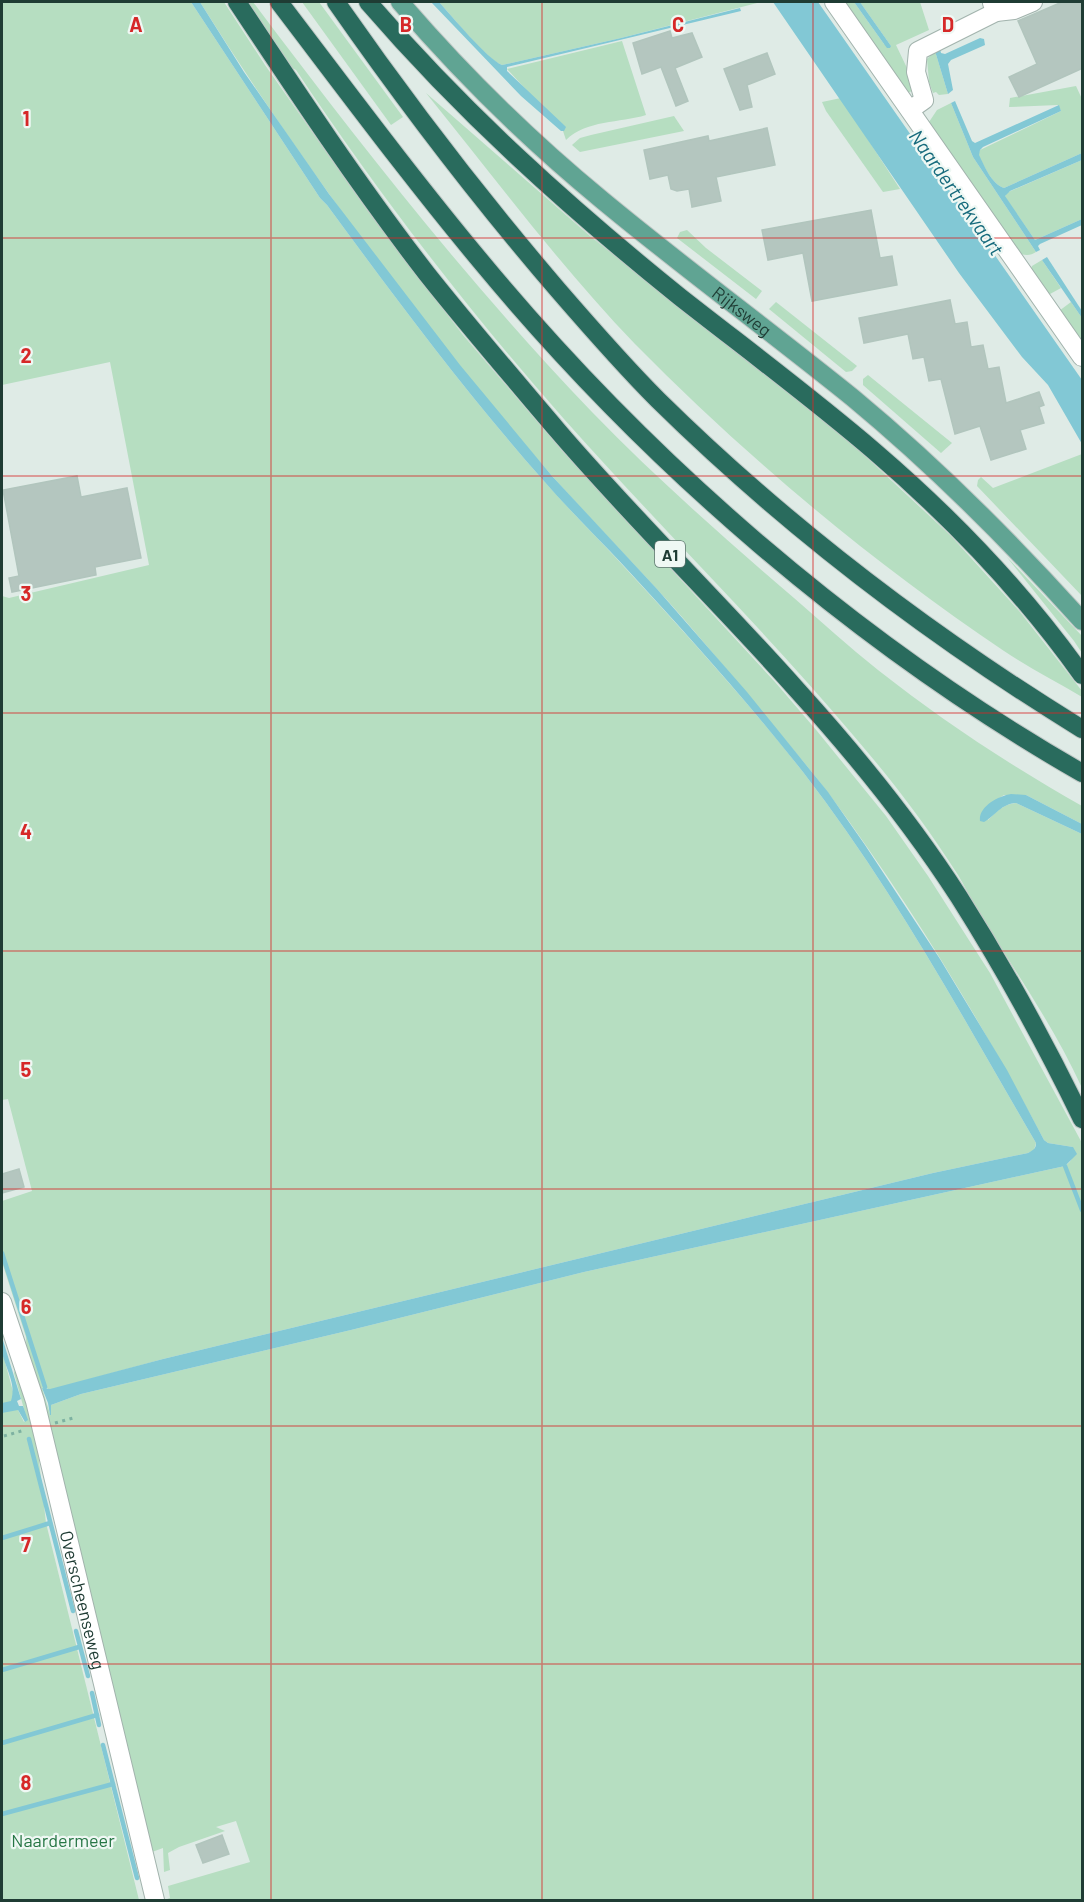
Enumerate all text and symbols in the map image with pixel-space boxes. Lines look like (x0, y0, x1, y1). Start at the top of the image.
text: A (129, 12, 143, 36)
text: B (400, 12, 412, 36)
text: C (672, 12, 684, 36)
text: D (942, 12, 954, 36)
text: 1 (22, 106, 30, 130)
water label: Naardertrekvaart (905, 125, 1009, 259)
street label: Rijksweg (708, 281, 776, 341)
text: 2 (20, 343, 32, 367)
road number: A1 (655, 541, 685, 567)
text: 3 (21, 581, 31, 605)
text: 4 (20, 819, 32, 843)
text: 5 (21, 1057, 32, 1081)
text: 6 (21, 1294, 32, 1318)
street label: Overscheenseweg (56, 1528, 110, 1672)
text: 7 (21, 1532, 31, 1556)
text: 8 (21, 1770, 32, 1794)
park label: Naardermeer (11, 1829, 115, 1851)

